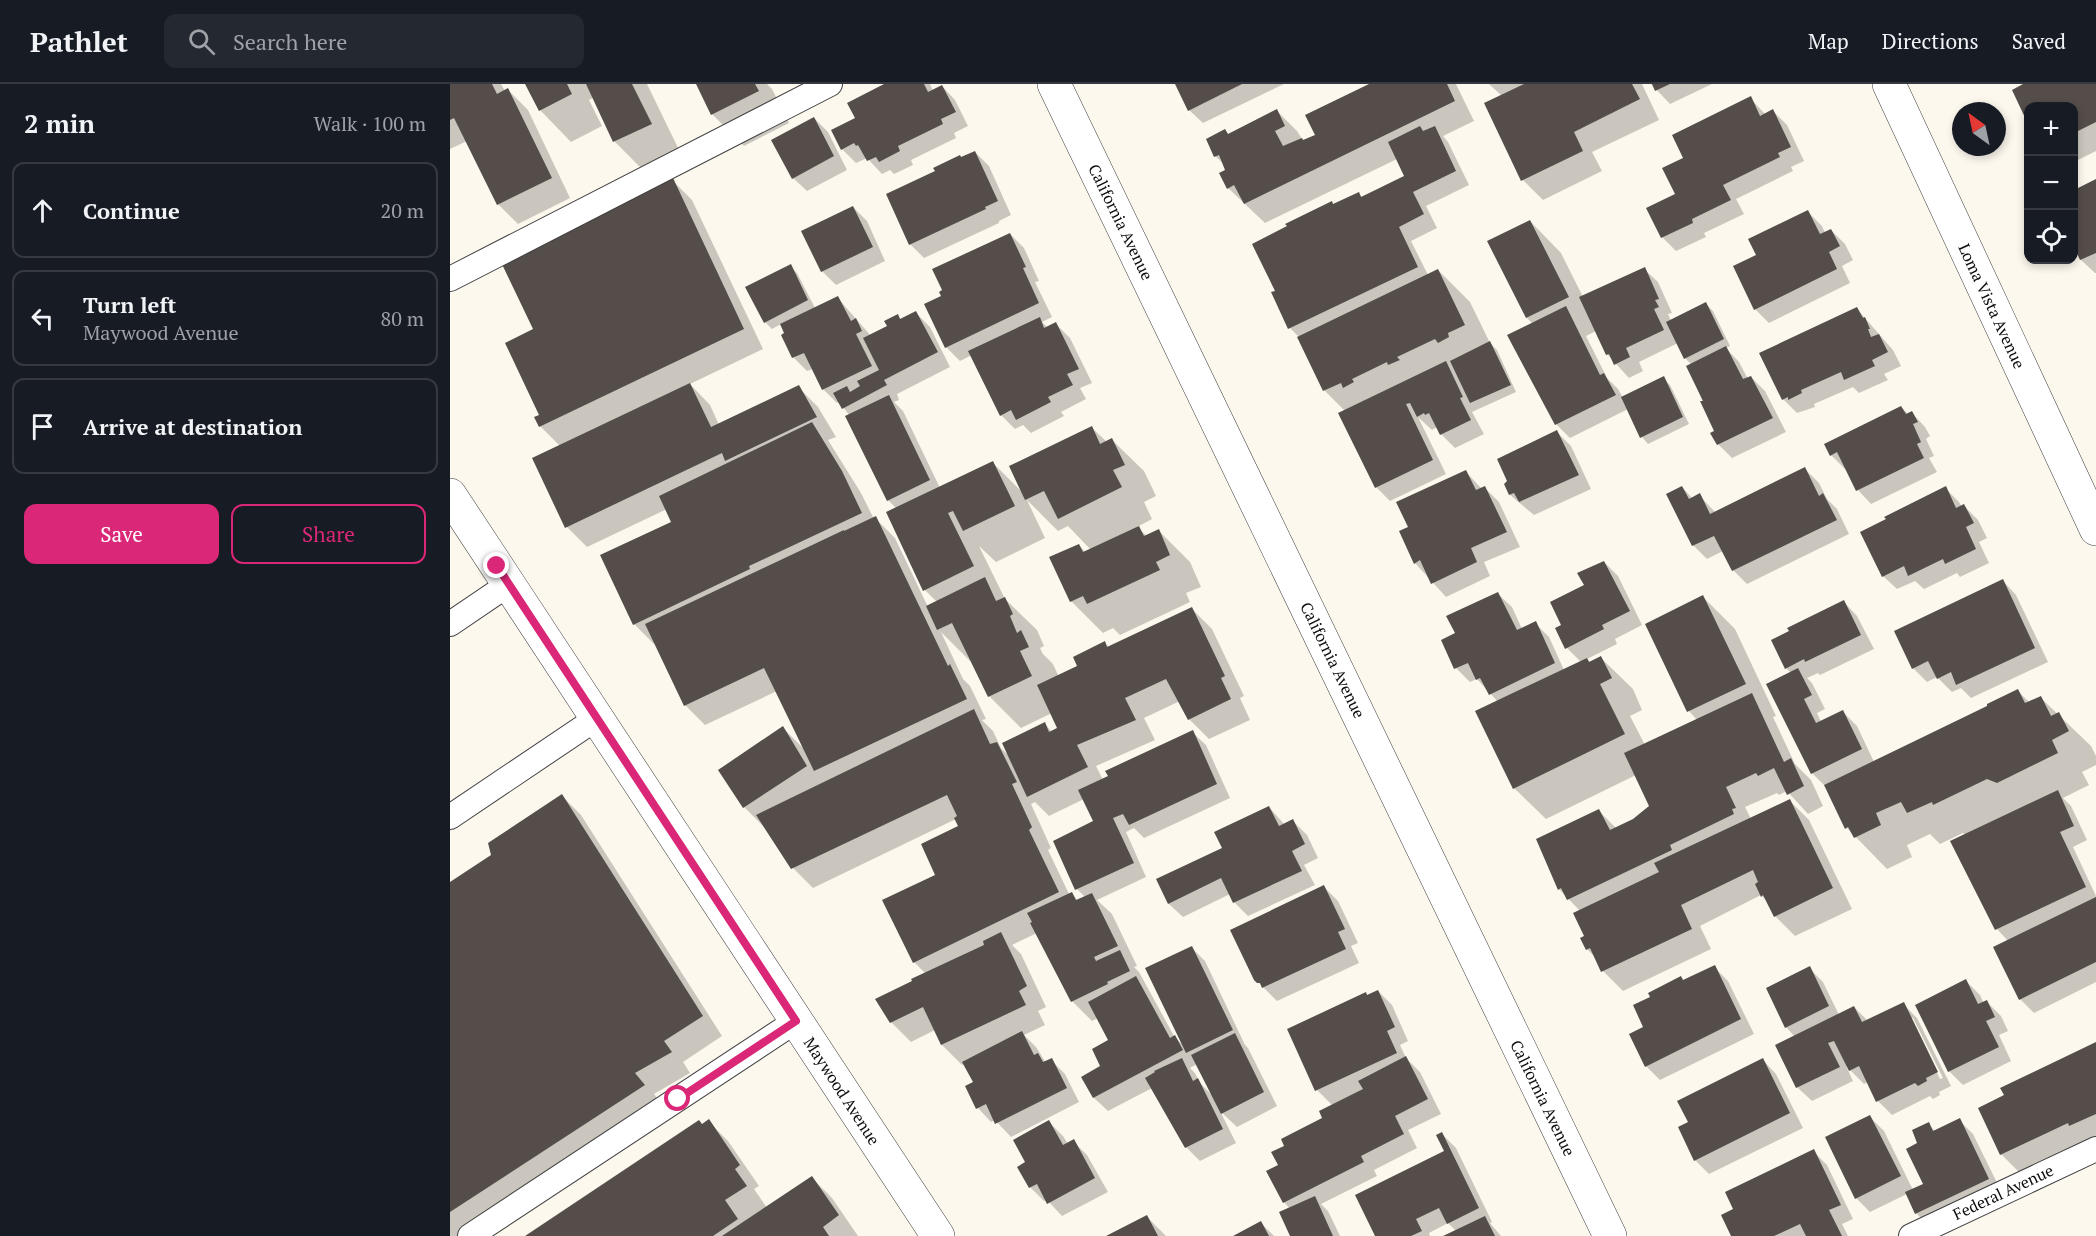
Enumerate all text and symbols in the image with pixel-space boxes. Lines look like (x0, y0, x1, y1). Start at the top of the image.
search box (164, 14, 584, 68)
text: Pathlet (30, 23, 128, 60)
icon: search (185, 25, 218, 58)
text: Search here (233, 27, 347, 56)
text: Map (1808, 27, 1849, 55)
text: Directions (1882, 27, 1979, 55)
text: Saved (2012, 27, 2066, 55)
north arrow (1952, 102, 2006, 156)
map controls (2024, 102, 2078, 264)
button: + (2024, 102, 2078, 156)
text: 2 min (24, 106, 95, 140)
text: Walk · 100 m (314, 110, 426, 137)
button: − (2024, 156, 2078, 210)
street label: California Avenue (1083, 160, 1159, 284)
icon: ahead (26, 194, 59, 227)
text: Continue (83, 196, 180, 225)
text: 20 m (381, 197, 424, 224)
button: locate (2024, 210, 2078, 264)
street label: Loma Vista Avenue (1953, 240, 2031, 372)
text: Turn left (83, 290, 176, 319)
icon: left (26, 302, 59, 335)
text: 80 m (381, 305, 424, 332)
text: Maywood Avenue (83, 319, 239, 346)
icon: arrive (26, 410, 59, 443)
text: Arrive at destination (83, 412, 302, 441)
button: Save (24, 504, 219, 564)
button: Share (231, 504, 426, 564)
route end (483, 552, 509, 578)
street label: California Avenue (1295, 598, 1371, 722)
street label: Maywood Avenue (799, 1033, 885, 1149)
street label: California Avenue (1505, 1036, 1581, 1160)
route start (664, 1085, 690, 1111)
street label: Federal Avenue (1949, 1159, 2057, 1225)

